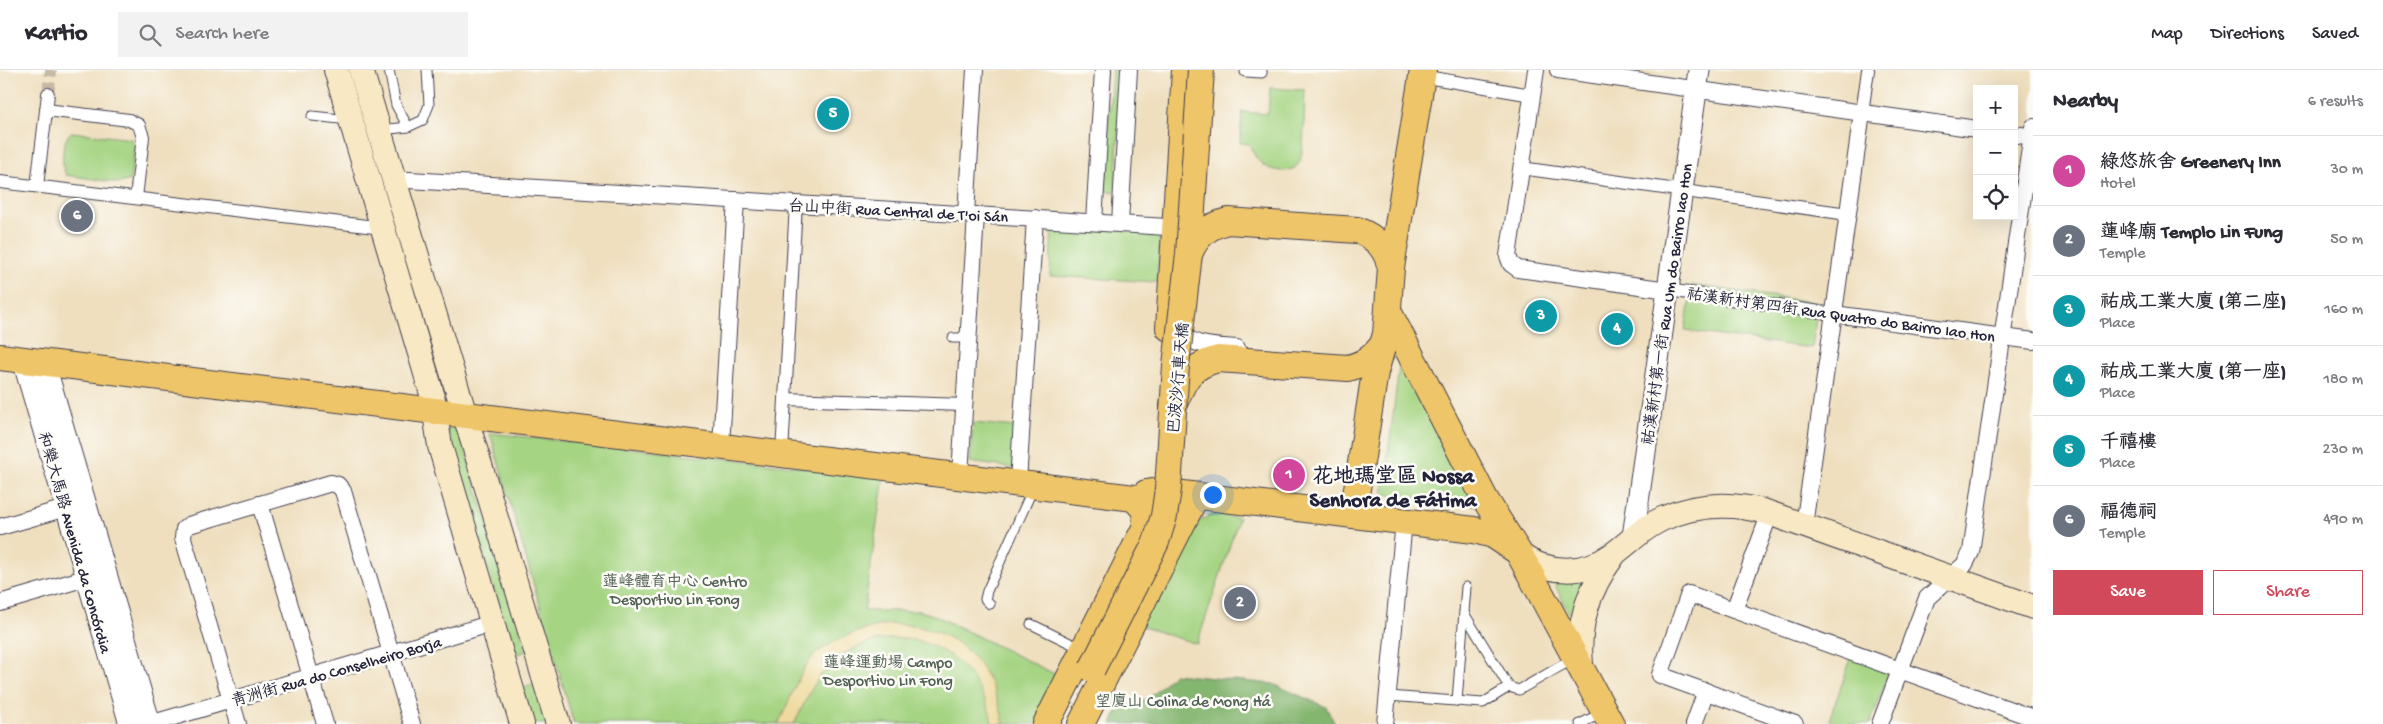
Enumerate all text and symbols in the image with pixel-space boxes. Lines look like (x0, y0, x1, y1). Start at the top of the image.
search box (118, 12, 468, 57)
text: Kartio (25, 20, 88, 49)
icon: search (136, 21, 164, 49)
text: Search here (176, 23, 269, 46)
text: Map (2151, 24, 2183, 45)
text: Directions (2211, 24, 2284, 45)
text: Saved (2312, 24, 2358, 45)
map controls (1973, 85, 2018, 220)
button: + (1973, 85, 2018, 130)
text: Nearby (2053, 90, 2118, 115)
text: 6 results (2308, 93, 2363, 112)
pin: 5 (817, 95, 849, 133)
button: − (1973, 130, 2018, 175)
text: 綠悠旅舍 Greenery Inn (2100, 152, 2281, 175)
text: 1 (2066, 161, 2072, 180)
text: 30 m (2330, 161, 2363, 180)
street label: 祐漢新村第一街 Rua Um do Bairro Iao Hon (1639, 162, 1699, 446)
button: locate (1973, 175, 2018, 220)
text: Hotel (2100, 175, 2136, 194)
street label: 台山中街 Rua Central de T'oi Sán (787, 196, 1009, 229)
pin: 6 (61, 197, 93, 235)
text: 蓮峰廟 Templo Lin Fung (2100, 222, 2283, 245)
text: 2 (2065, 231, 2073, 250)
text: 50 m (2330, 231, 2363, 250)
text: Temple (2100, 245, 2145, 264)
street label: 祐漢新村第四街 Rua Quatro do Bairro Iao Hon (1685, 285, 1996, 349)
text: 祐成工業大廈 (第二座) (2100, 292, 2286, 315)
pin: 3 (1525, 297, 1557, 335)
text: 3 (2065, 301, 2073, 320)
text: 160 m (2324, 301, 2363, 320)
pin: 4 (1601, 310, 1633, 348)
text: Place (2100, 315, 2135, 334)
street label: 巴波沙行車天橋 (1164, 322, 1195, 435)
text: 祐成工業大廈 (第一座) (2100, 362, 2286, 385)
text: 4 (2065, 371, 2073, 390)
text: 180 m (2324, 371, 2363, 390)
text: Place (2100, 385, 2135, 404)
street label: 和樂大馬路 Avenida da Concórdia (32, 430, 116, 657)
text: 千禧樓 (2100, 432, 2157, 455)
text: 5 (2065, 441, 2073, 460)
text: 230 m (2323, 441, 2363, 460)
text: Place (2100, 455, 2135, 474)
pin: 1 (1273, 456, 1305, 494)
district label: 花地瑪堂區 Nossa Senhora de Fátima (1309, 464, 1478, 515)
your location (1200, 482, 1226, 508)
text: 福德祠 (2100, 502, 2157, 525)
text: 6 (2065, 511, 2073, 530)
text: 490 m (2323, 511, 2363, 530)
text: Temple (2100, 525, 2145, 544)
button: Save (2053, 570, 2203, 615)
button: Share (2213, 570, 2363, 615)
park label: 蓮峰體育中心 Centro Desportivo Lin Fong (603, 572, 747, 611)
pin: 2 (1224, 584, 1256, 622)
street label: 青洲街 Rua do Conselheiro Borja (229, 632, 445, 713)
park label: 蓮峰運動場 Campo Desportivo Lin Fong (822, 653, 953, 692)
park label: 望廈山 Colina de Mong Há (1095, 692, 1272, 713)

